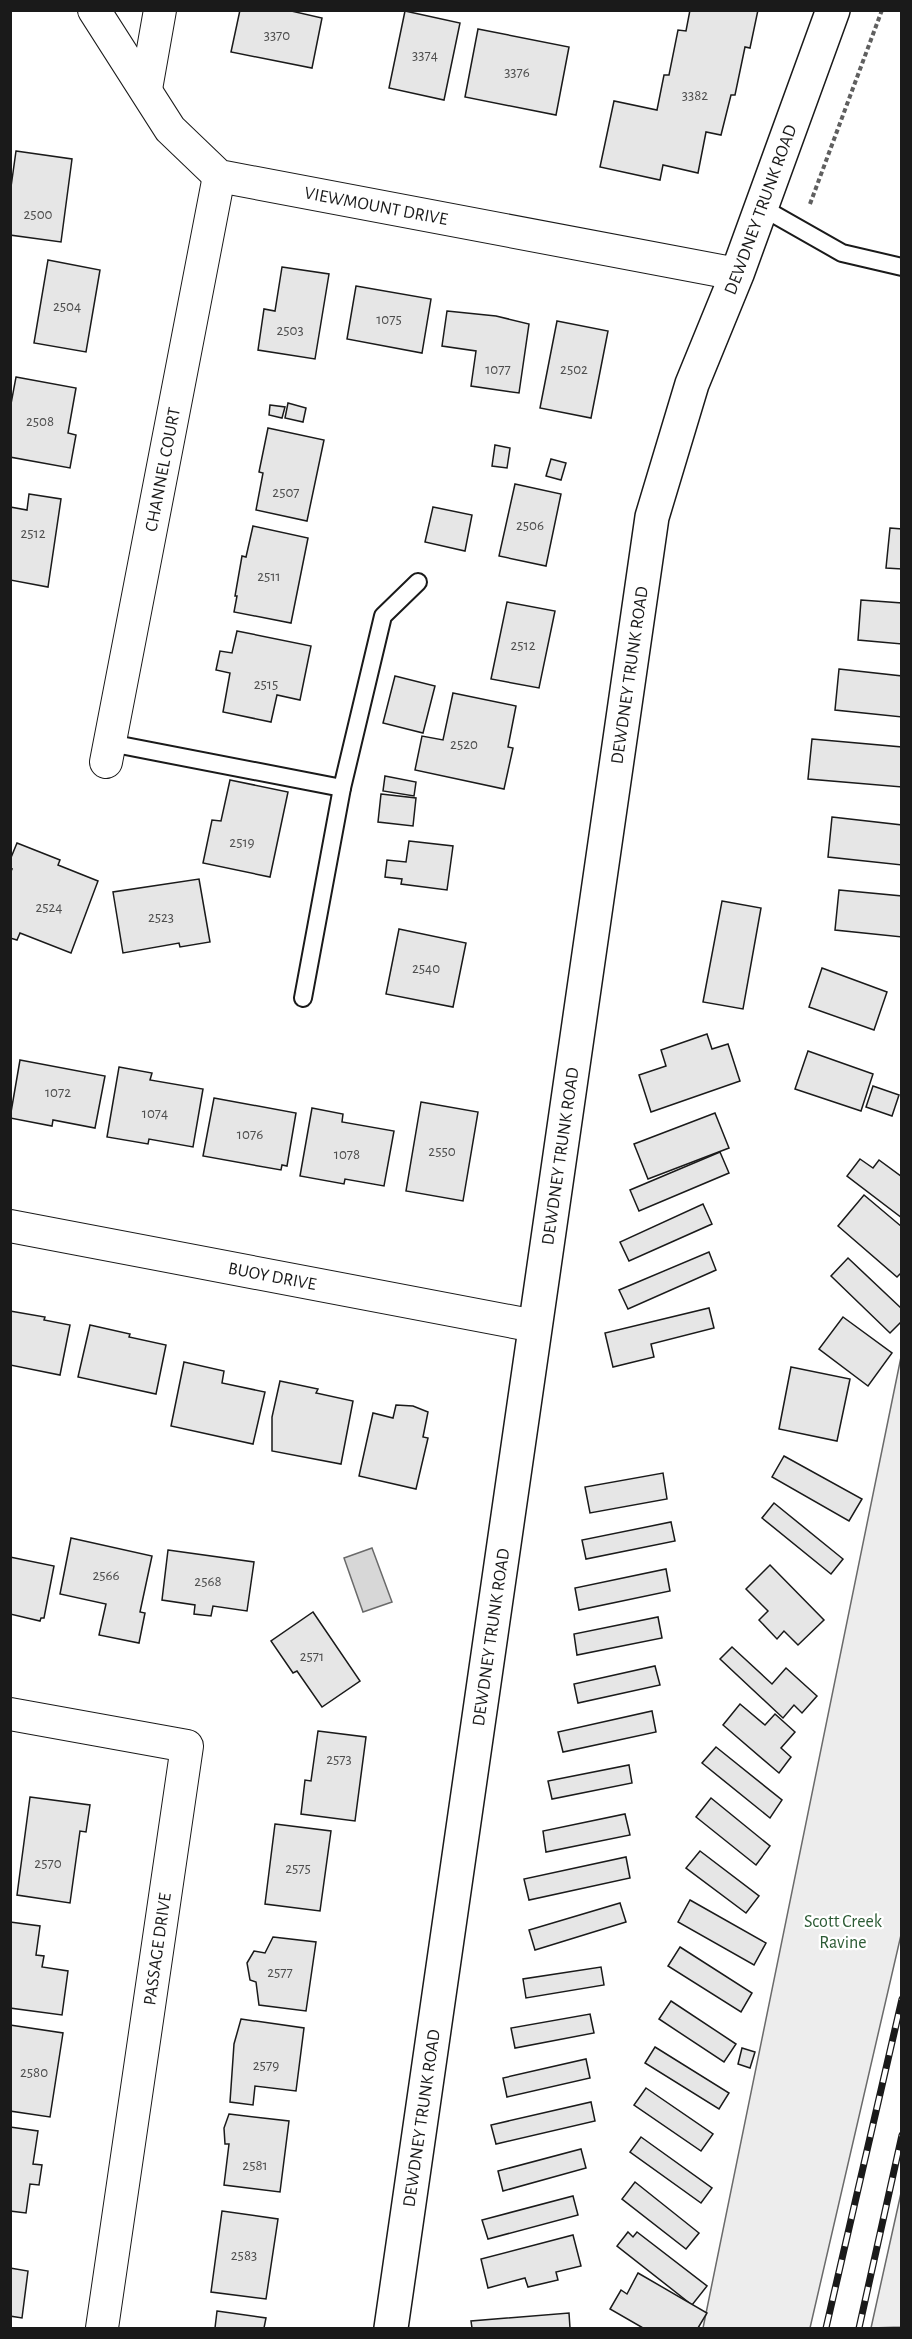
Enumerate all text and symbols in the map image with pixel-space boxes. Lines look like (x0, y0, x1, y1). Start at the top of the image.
house number: 3370 (264, 28, 290, 43)
house number: 3374 (412, 48, 438, 63)
house number: 3376 (504, 65, 530, 80)
house number: 3382 (682, 88, 708, 103)
street label: DEWDNEY TRUNK ROAD (722, 123, 800, 297)
street label: VIEWMOUNT DRIVE (303, 184, 449, 229)
house number: 2500 (24, 207, 53, 222)
house number: 2504 (53, 299, 81, 314)
house number: 1075 (376, 312, 402, 327)
house number: 2503 (276, 323, 304, 338)
house number: 1077 (485, 362, 511, 377)
house number: 2502 (560, 362, 588, 377)
street label: CHANNEL COURT (143, 406, 184, 533)
house number: 2508 (26, 414, 54, 429)
house number: 2507 (272, 485, 300, 500)
house number: 2506 (516, 518, 544, 533)
house number: 2512 (20, 526, 46, 541)
house number: 2511 (257, 569, 281, 584)
street label: DEWDNEY TRUNK ROAD (608, 585, 652, 765)
house number: 2512 (510, 638, 536, 653)
house number: 2515 (254, 677, 278, 692)
house number: 2520 (450, 737, 478, 752)
house number: 2519 (229, 835, 255, 850)
house number: 2524 (35, 900, 63, 915)
house number: 2523 (148, 910, 174, 925)
house number: 2540 (412, 961, 440, 976)
street label: DEWDNEY TRUNK ROAD (539, 1066, 583, 1246)
house number: 1072 (45, 1085, 71, 1100)
house number: 1074 (142, 1106, 168, 1121)
house number: 1076 (237, 1127, 263, 1142)
house number: 2550 (428, 1144, 456, 1159)
house number: 1078 (334, 1147, 360, 1162)
street label: BUOY DRIVE (227, 1260, 318, 1294)
street label: DEWDNEY TRUNK ROAD (470, 1547, 513, 1727)
house number: 2566 (92, 1568, 120, 1583)
house number: 2568 (194, 1574, 222, 1589)
house number: 2571 (300, 1649, 324, 1664)
house number: 2573 (326, 1752, 352, 1767)
house number: 2570 (34, 1856, 62, 1871)
house number: 2575 (285, 1861, 311, 1876)
street label: PASSAGE DRIVE (141, 1891, 175, 2007)
park label: Scott Creek Ravine (804, 1913, 883, 1952)
house number: 2577 (267, 1965, 293, 1980)
street label: DEWDNEY TRUNK ROAD (401, 2028, 444, 2208)
house number: 2579 (253, 2058, 279, 2073)
house number: 2580 (20, 2065, 48, 2080)
house number: 2581 (242, 2158, 268, 2173)
house number: 2583 (231, 2248, 257, 2263)

